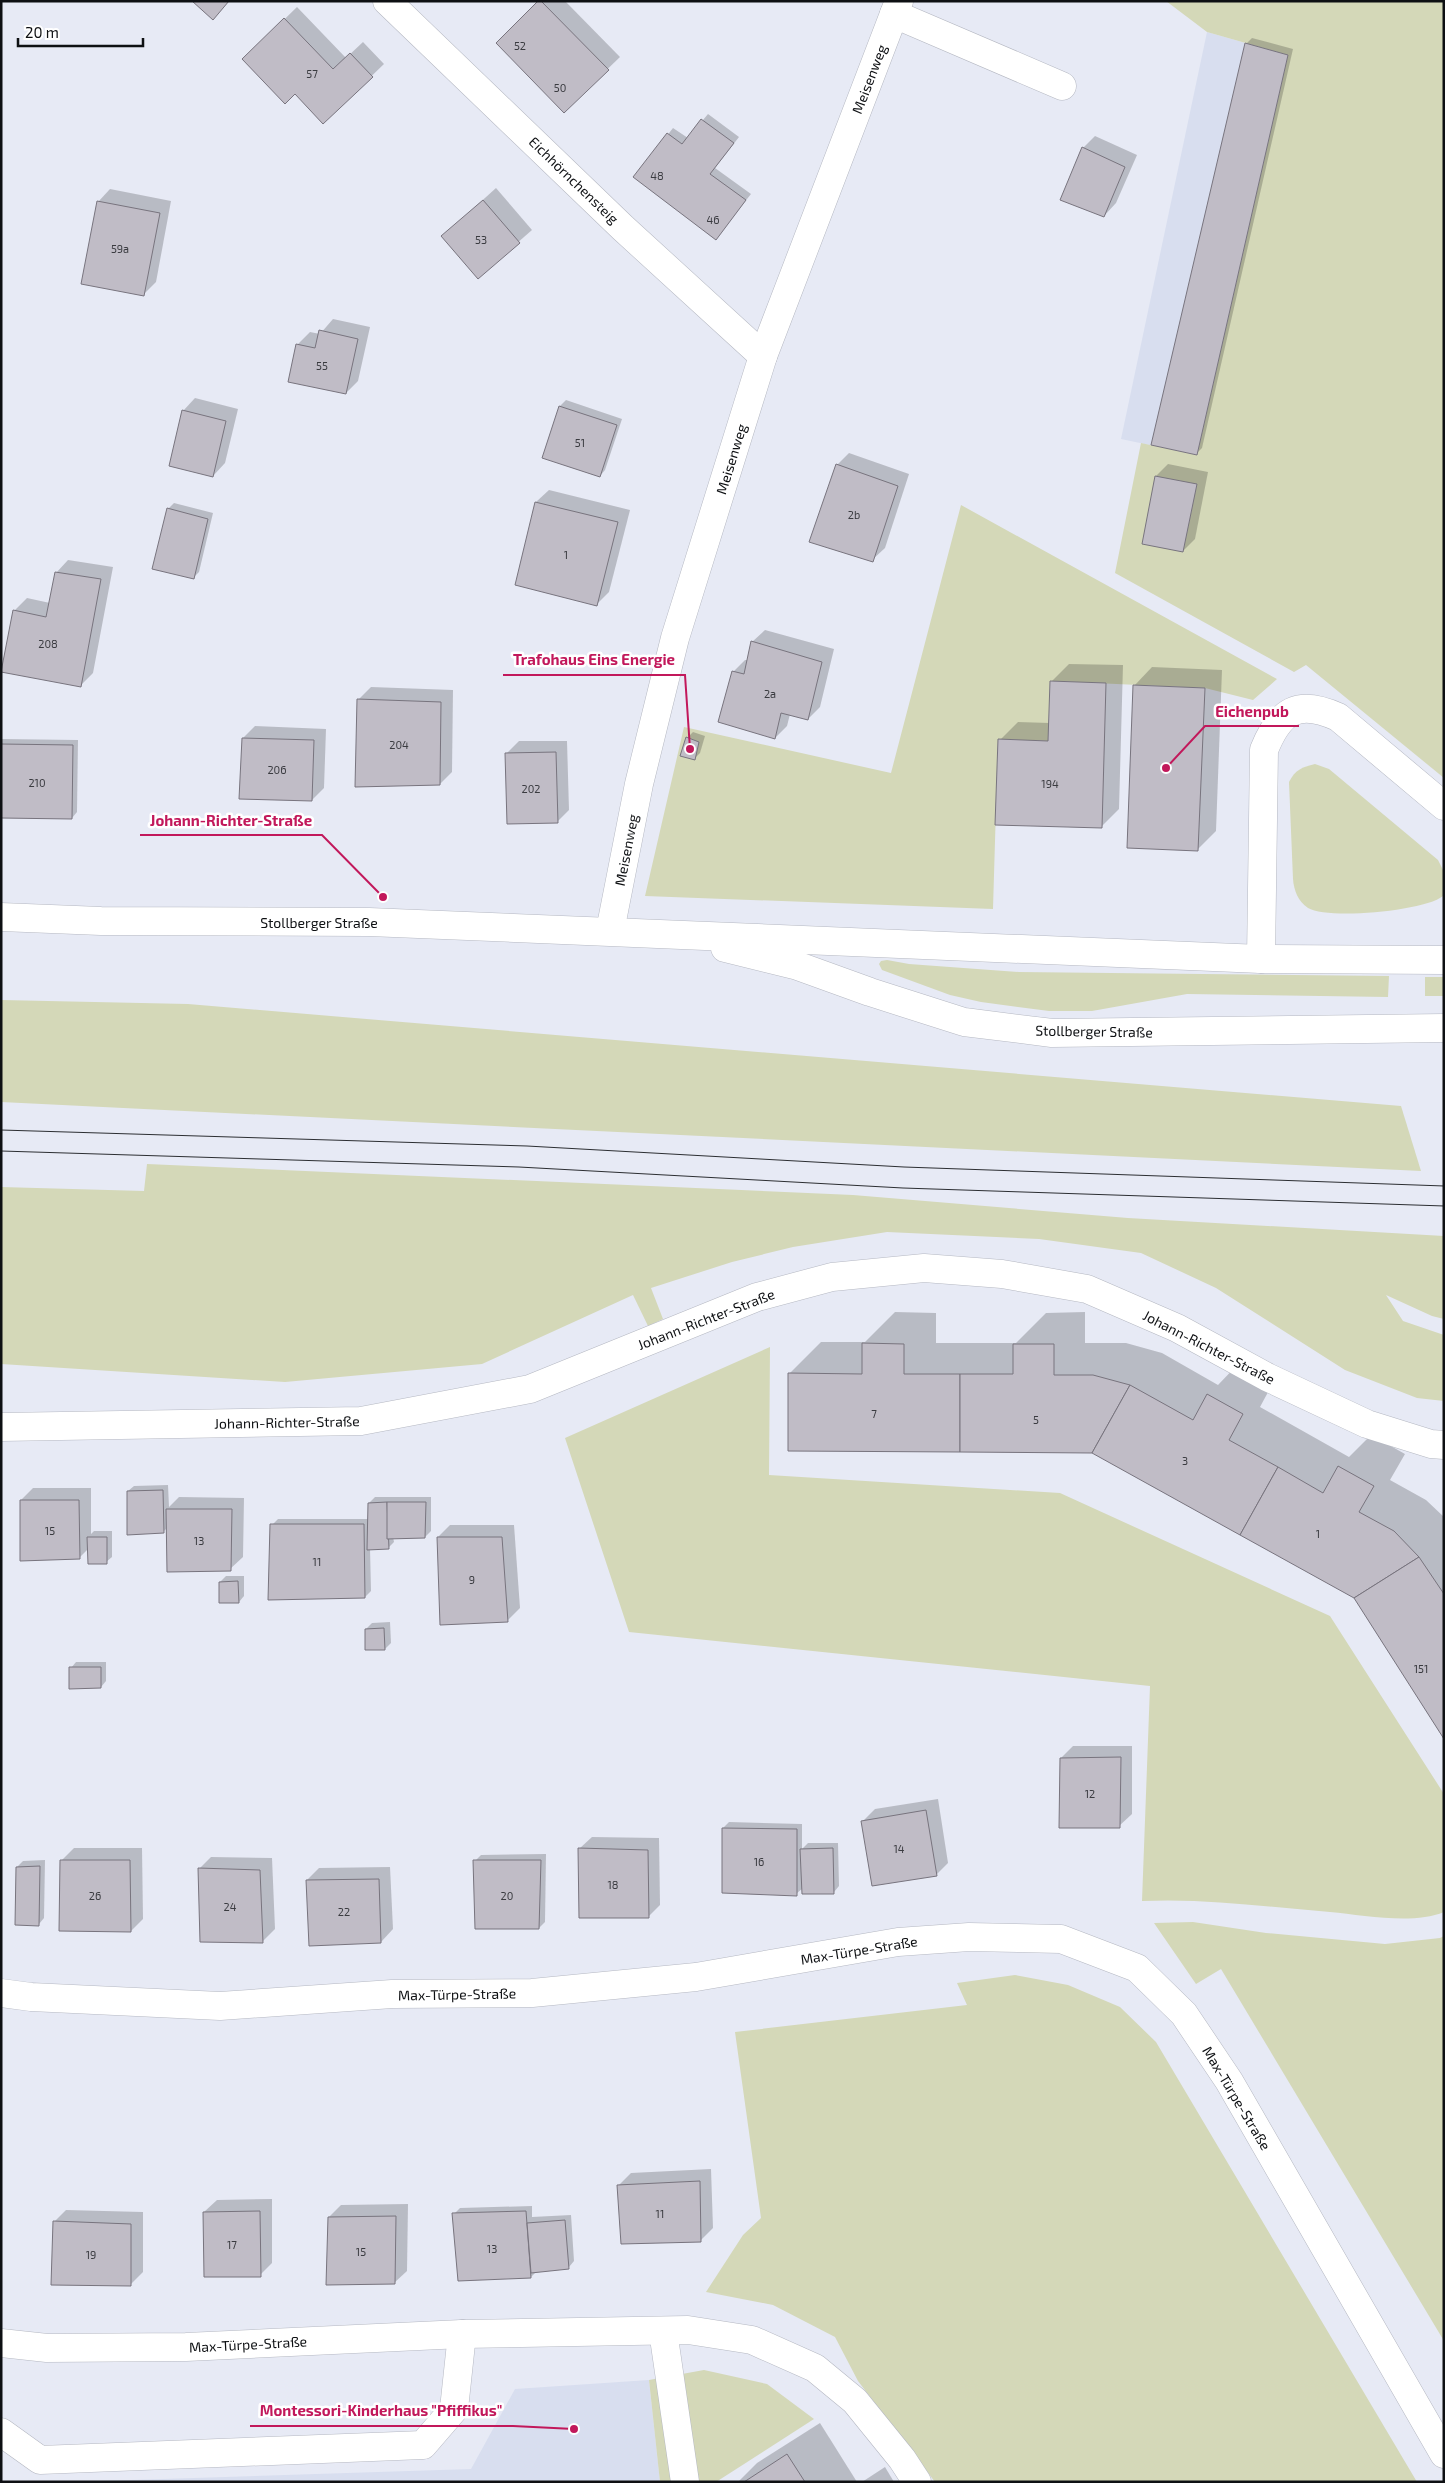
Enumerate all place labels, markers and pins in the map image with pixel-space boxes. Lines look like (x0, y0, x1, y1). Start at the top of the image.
callout: Trafohaus Eins Energie (503, 645, 685, 675)
callout: Eichenpub (1205, 696, 1299, 726)
callout: Johann-Richter-Straße (140, 805, 322, 835)
callout: Montessori-Kinderhaus "Pfiffikus" (250, 2396, 513, 2426)

